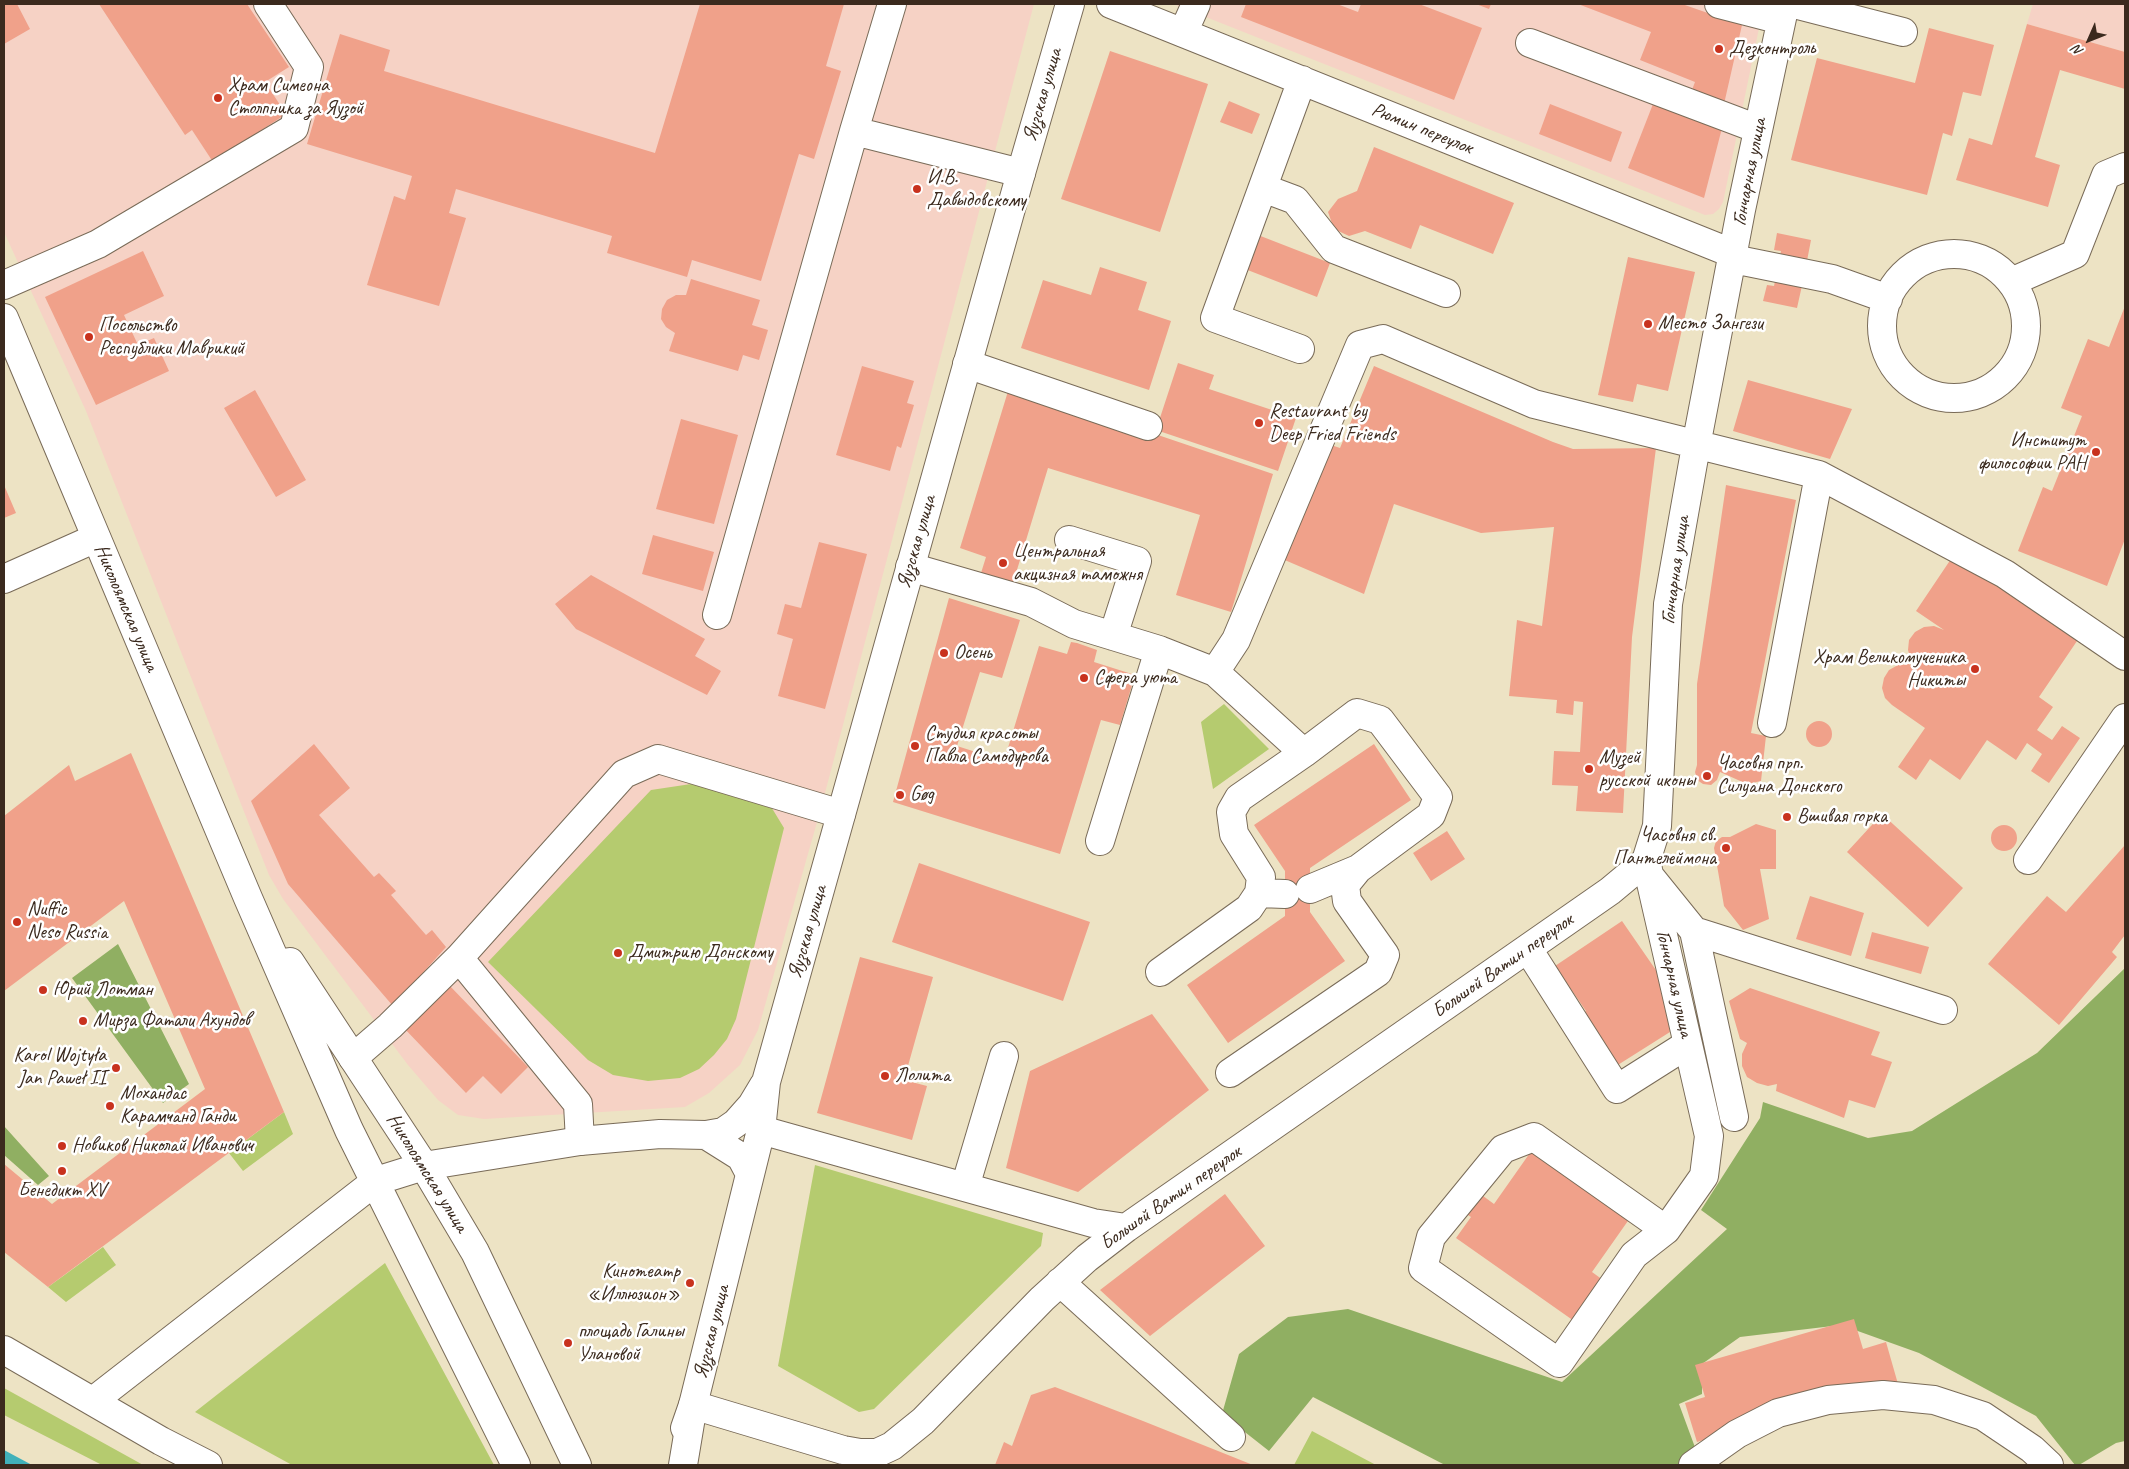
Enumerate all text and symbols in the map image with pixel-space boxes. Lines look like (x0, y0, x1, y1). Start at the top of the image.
north arrow (2064, 15, 2114, 65)
place label: Дезконтроль (1729, 37, 1815, 61)
text: N (2069, 42, 2087, 60)
marker: Дезконтроль (1713, 43, 1725, 55)
street label: Яузская улица (1018, 46, 1068, 144)
place label: Храм Симеона Столпника за Яузой (228, 74, 363, 121)
marker: Храм Симеона Столпника за Яузой (212, 92, 224, 104)
street label: Рюмин переулок (1368, 98, 1476, 160)
street label: Гончарная улица (1728, 116, 1772, 228)
place label: И.В. Давыдовскому (927, 166, 1026, 213)
marker: И.В. Давыдовскому (911, 183, 923, 195)
place label: Место Зангези (1658, 312, 1763, 336)
place label: Посольство Республики Маврикий (99, 314, 244, 361)
marker: Место Зангези (1642, 318, 1654, 330)
marker: Посольство Республики Маврикий (83, 331, 95, 343)
place label: Restaurant by Deep Fried Friends (1269, 400, 1395, 447)
marker: Restaurant by Deep Fried Friends (1253, 417, 1265, 429)
place label: Институт философии РАН (1978, 429, 2086, 476)
marker: Институт философии РАН (2090, 446, 2102, 458)
street label: Яузская улица (892, 493, 942, 591)
street label: Гончарная улица (1657, 514, 1695, 626)
place label: Центральная акцизная таможня (1013, 540, 1142, 587)
street label: Николоямская улица (88, 541, 164, 675)
marker: Центральная акцизная таможня (997, 557, 1009, 569)
place label: Осень (954, 641, 992, 665)
place label: Храм Великомученика Никиты (1813, 646, 1965, 693)
marker: Осень (938, 647, 950, 659)
marker: Храм Великомученика Никиты (1969, 663, 1981, 675)
place label: Сфера уюта (1094, 666, 1177, 690)
marker: Сфера уюта (1078, 672, 1090, 684)
place label: Студия красоты Павла Самодурова (925, 722, 1048, 769)
marker: Студия красоты Павла Самодурова (909, 740, 921, 752)
place label: Музей русской иконы (1599, 746, 1695, 793)
place label: Часовня прп. Силуана Донского (1717, 752, 1842, 799)
marker: Музей русской иконы (1583, 763, 1595, 775)
marker: Часовня прп. Силуана Донского (1701, 770, 1713, 782)
place label: Gøg (910, 783, 934, 807)
marker: Gøg (894, 789, 906, 801)
place label: Вшивая горка (1797, 805, 1887, 829)
marker: Вшивая горка (1781, 811, 1793, 823)
place label: Часовня св. Пантелеймона (1613, 824, 1716, 871)
marker: Часовня св. Пантелеймона (1720, 842, 1732, 854)
street label: Яузская улица (783, 883, 833, 981)
place label: Nuffic Neso Russia (27, 898, 108, 945)
street label: Большой Ватин переулок (1428, 908, 1578, 1024)
marker: Nuffic Neso Russia (11, 916, 23, 928)
street label: Гончарная улица (1650, 928, 1698, 1040)
place label: Дмитрию Донскому (628, 941, 773, 965)
marker: Дмитрию Донскому (612, 947, 624, 959)
place label: Юрий Лотман (53, 978, 153, 1002)
marker: Юрий Лотман (37, 984, 49, 996)
place label: Мирза Фатали Ахундов (93, 1009, 250, 1033)
marker: Мирза Фатали Ахундов (77, 1015, 89, 1027)
place label: Karol Wojtyła Jan Paweł II (14, 1044, 106, 1091)
marker: Karol Wojtyła Jan Paweł II (110, 1062, 122, 1074)
place label: Лолита (895, 1064, 950, 1088)
marker: Лолита (879, 1070, 891, 1082)
place label: Мохандас Карамчанд Ганди (120, 1082, 236, 1129)
marker: Мохандас Карамчанд Ганди (104, 1100, 116, 1112)
street label: Николоямская улица (381, 1109, 473, 1237)
place label: Новиков Николай Иванович (72, 1134, 253, 1158)
marker: Новиков Николай Иванович (56, 1140, 68, 1152)
street label: Большой Ватин переулок (1096, 1140, 1246, 1256)
marker: Бенедикт XV (56, 1165, 68, 1177)
place label: Бенедикт XV (18, 1179, 106, 1203)
place label: Кинотеатр «Иллюзион» (587, 1260, 680, 1307)
marker: Кинотеатр «Иллюзион» (684, 1277, 696, 1289)
street label: Яузская улица (689, 1283, 735, 1381)
place label: площадь Галины Улановой (578, 1320, 684, 1367)
marker: площадь Галины Улановой (562, 1337, 574, 1349)

